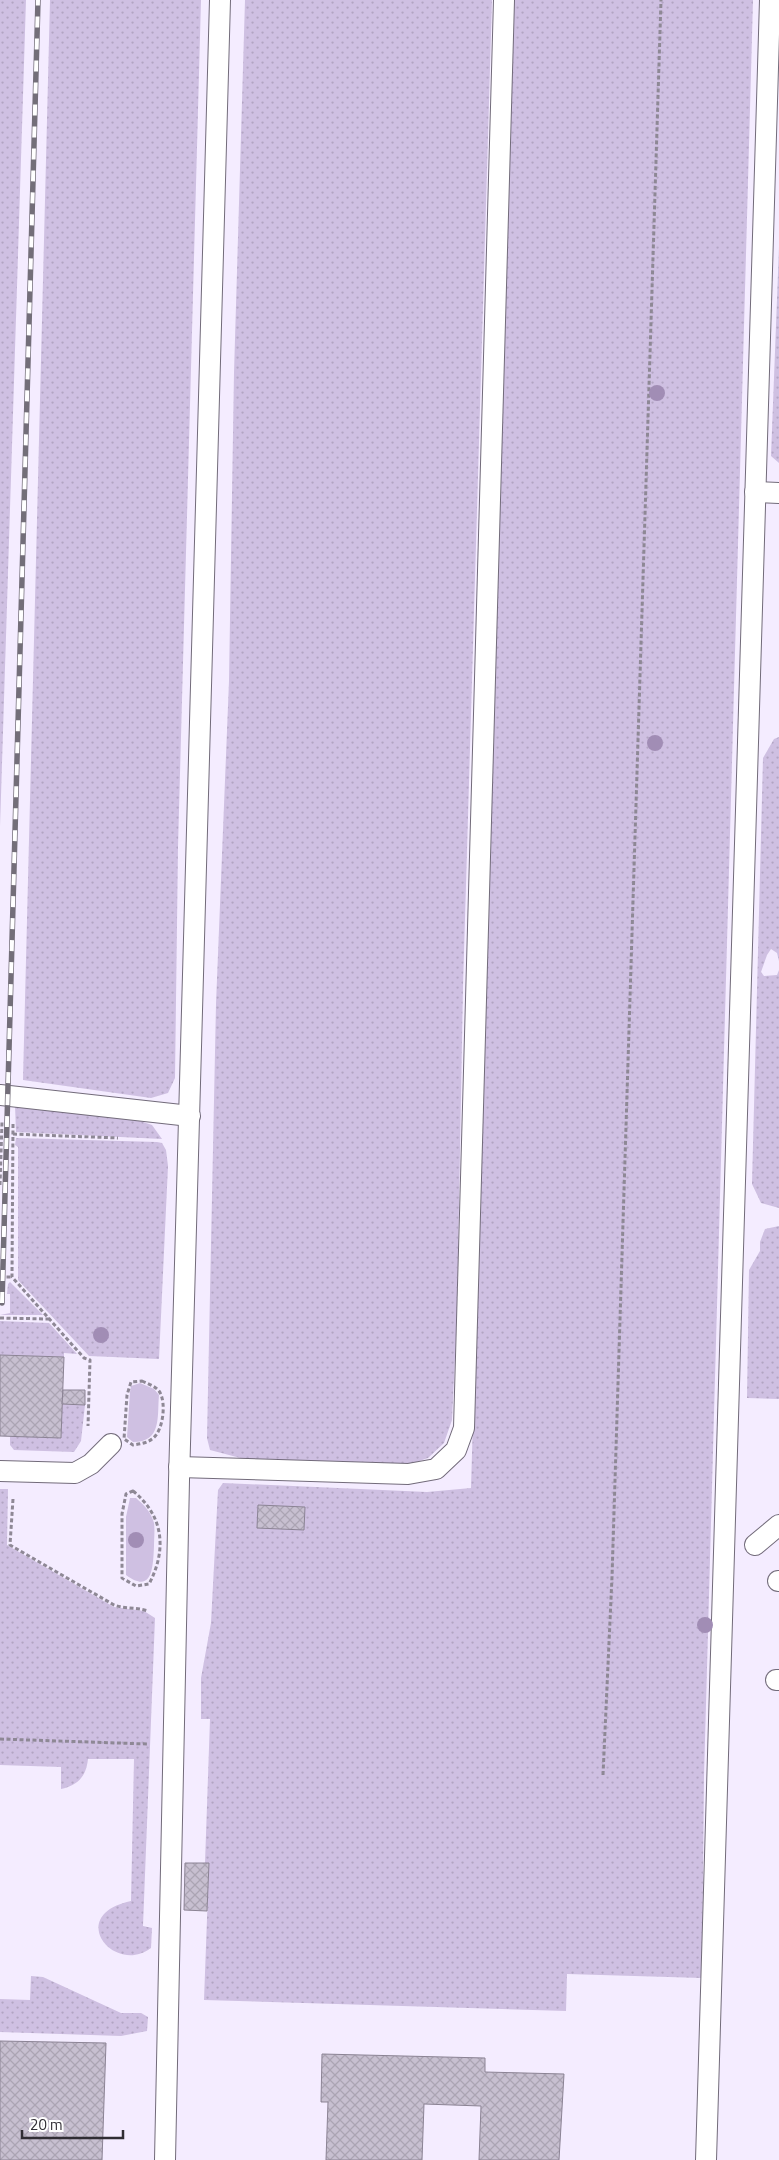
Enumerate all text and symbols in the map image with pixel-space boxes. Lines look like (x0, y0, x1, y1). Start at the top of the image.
scale bar (22, 2108, 124, 2140)
text: 20 m (30, 2113, 63, 2136)

